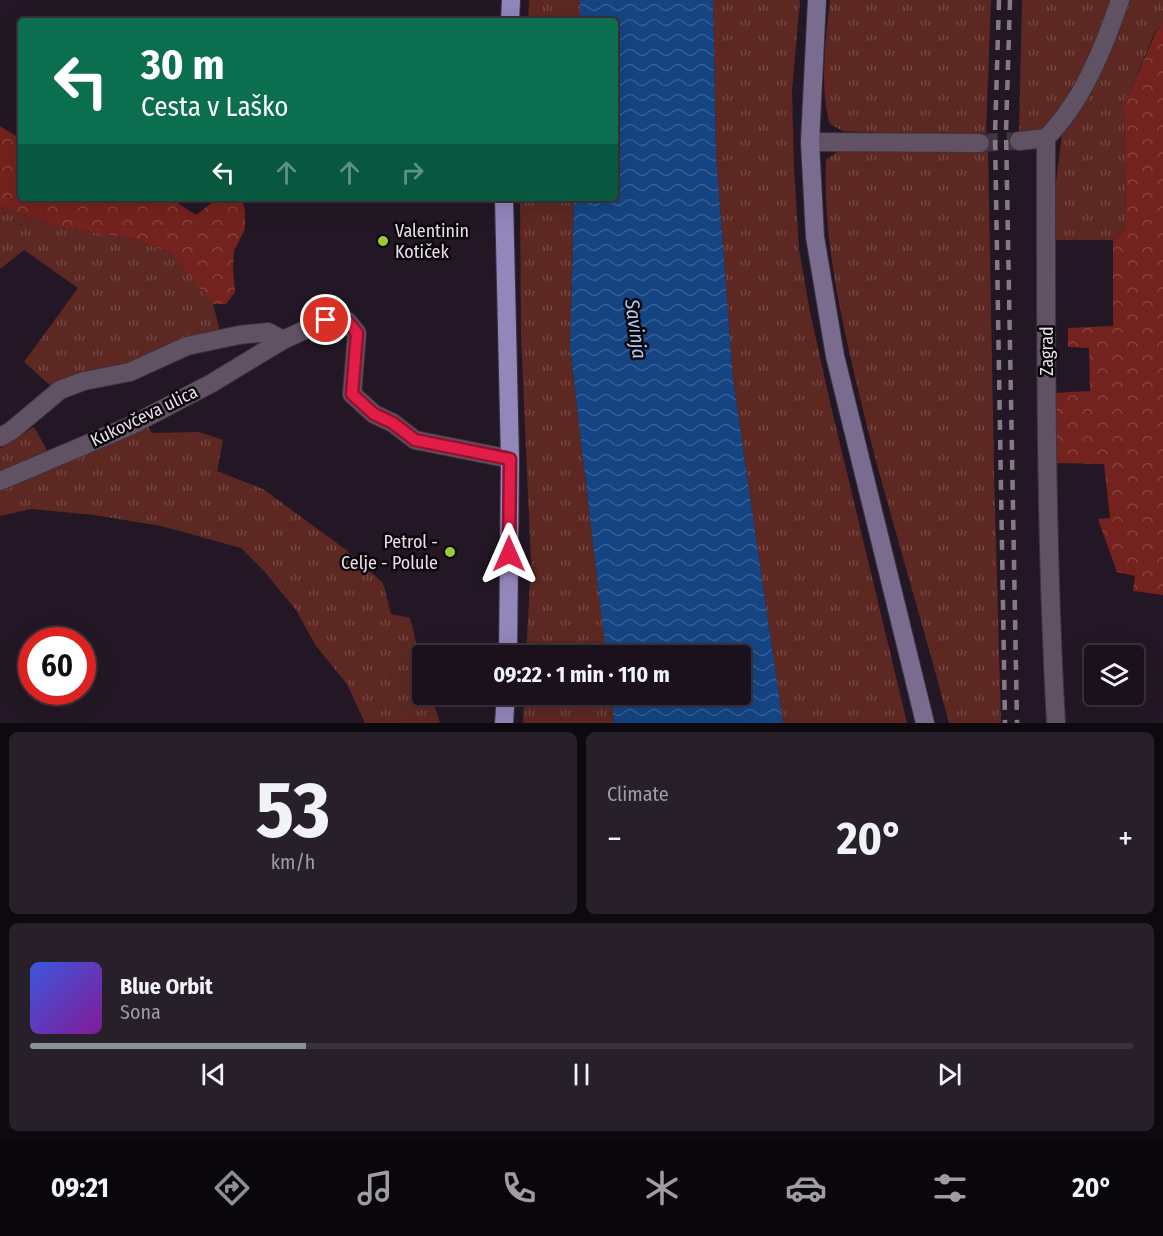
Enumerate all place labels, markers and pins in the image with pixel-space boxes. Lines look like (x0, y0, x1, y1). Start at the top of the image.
place label: Valentinin Kotiček (395, 220, 469, 263)
marker: Valentinin Kotiček (376, 234, 390, 248)
pin (300, 294, 351, 345)
place label: Petrol - Celje - Polule (341, 531, 438, 574)
marker: Petrol - Celje - Polule (443, 545, 457, 559)

